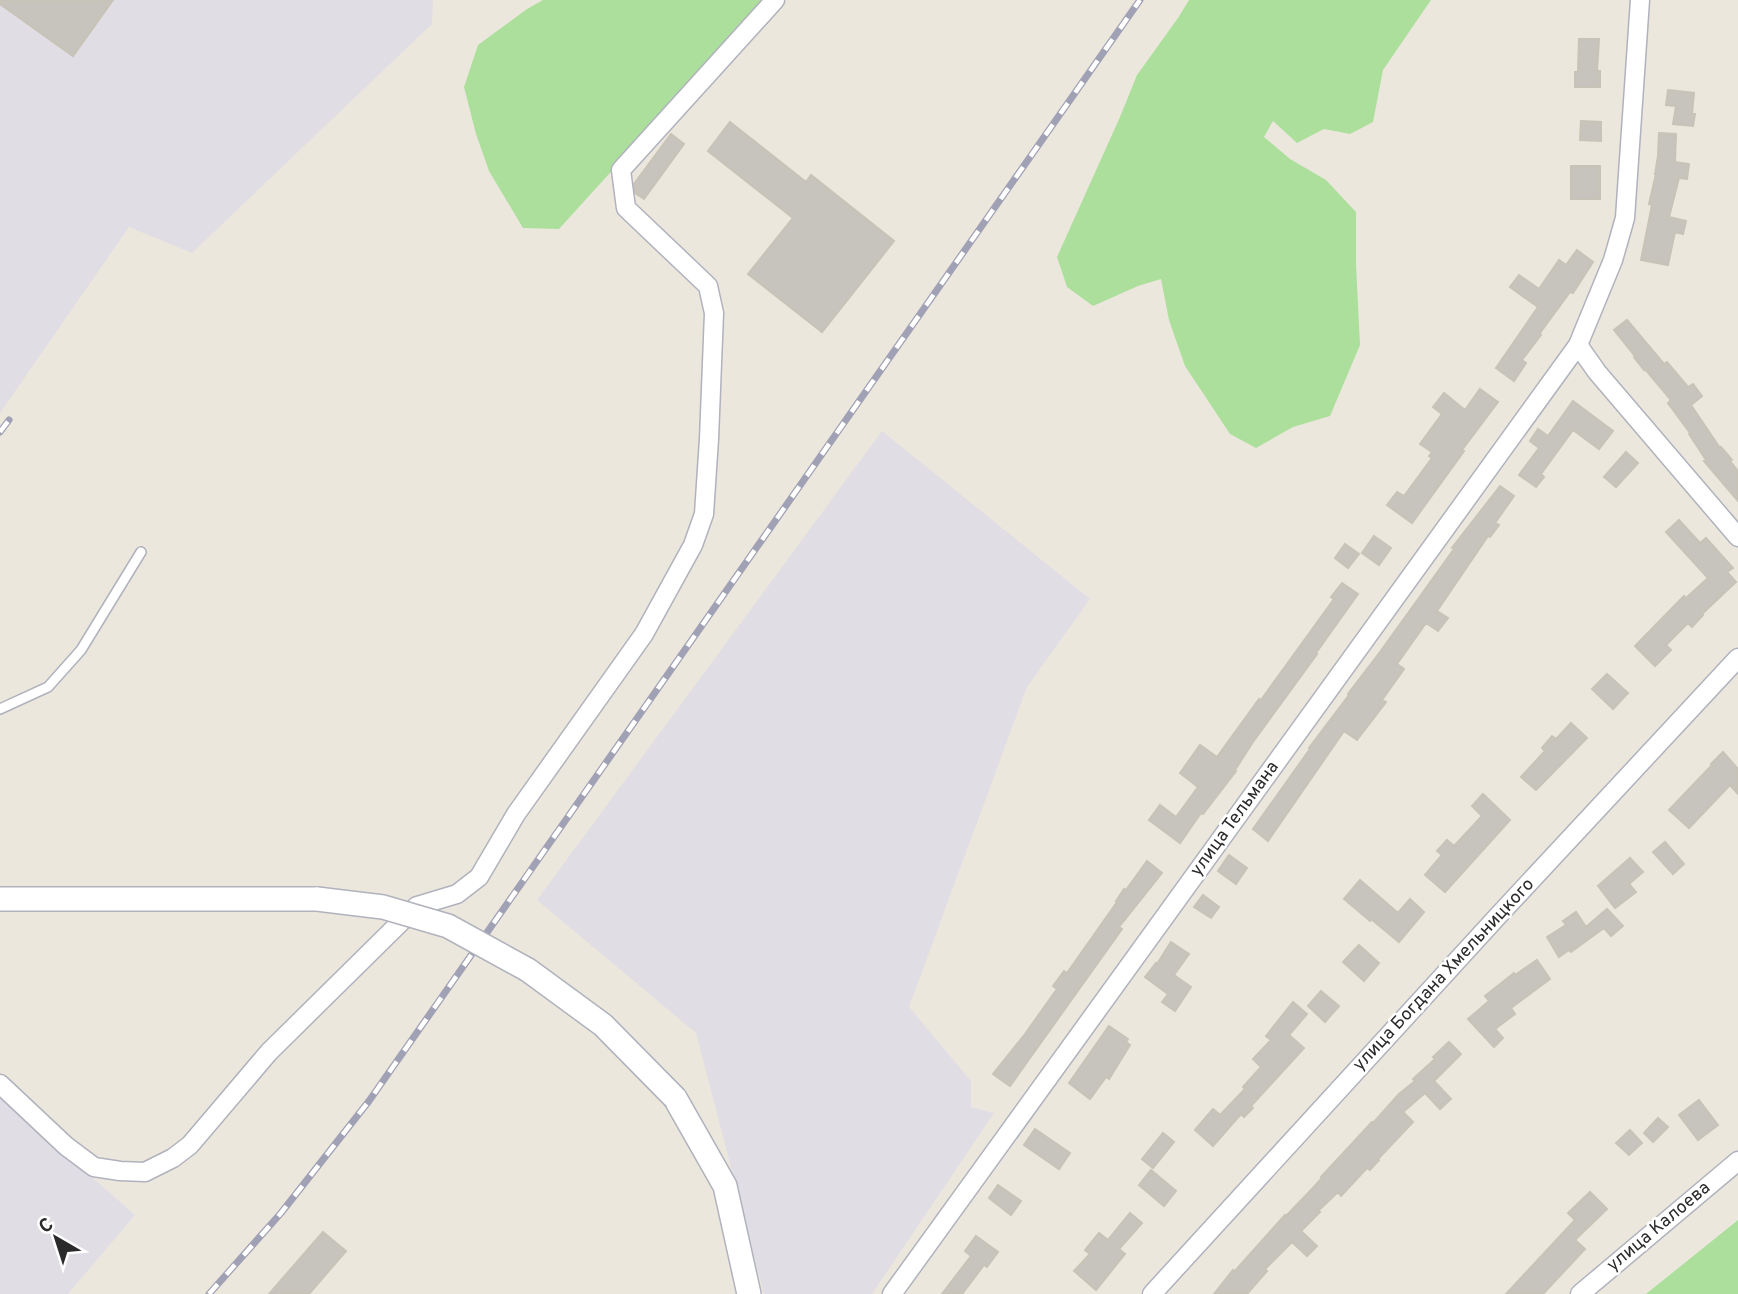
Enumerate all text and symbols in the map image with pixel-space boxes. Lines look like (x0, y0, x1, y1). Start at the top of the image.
street label: улица Тельмана (1186, 757, 1284, 881)
street label: улица Богдана Хмельницкого (1348, 874, 1540, 1076)
street label: улица Калоева (1602, 1177, 1716, 1277)
north arrow (21, 1203, 91, 1273)
text: С (34, 1213, 59, 1239)

